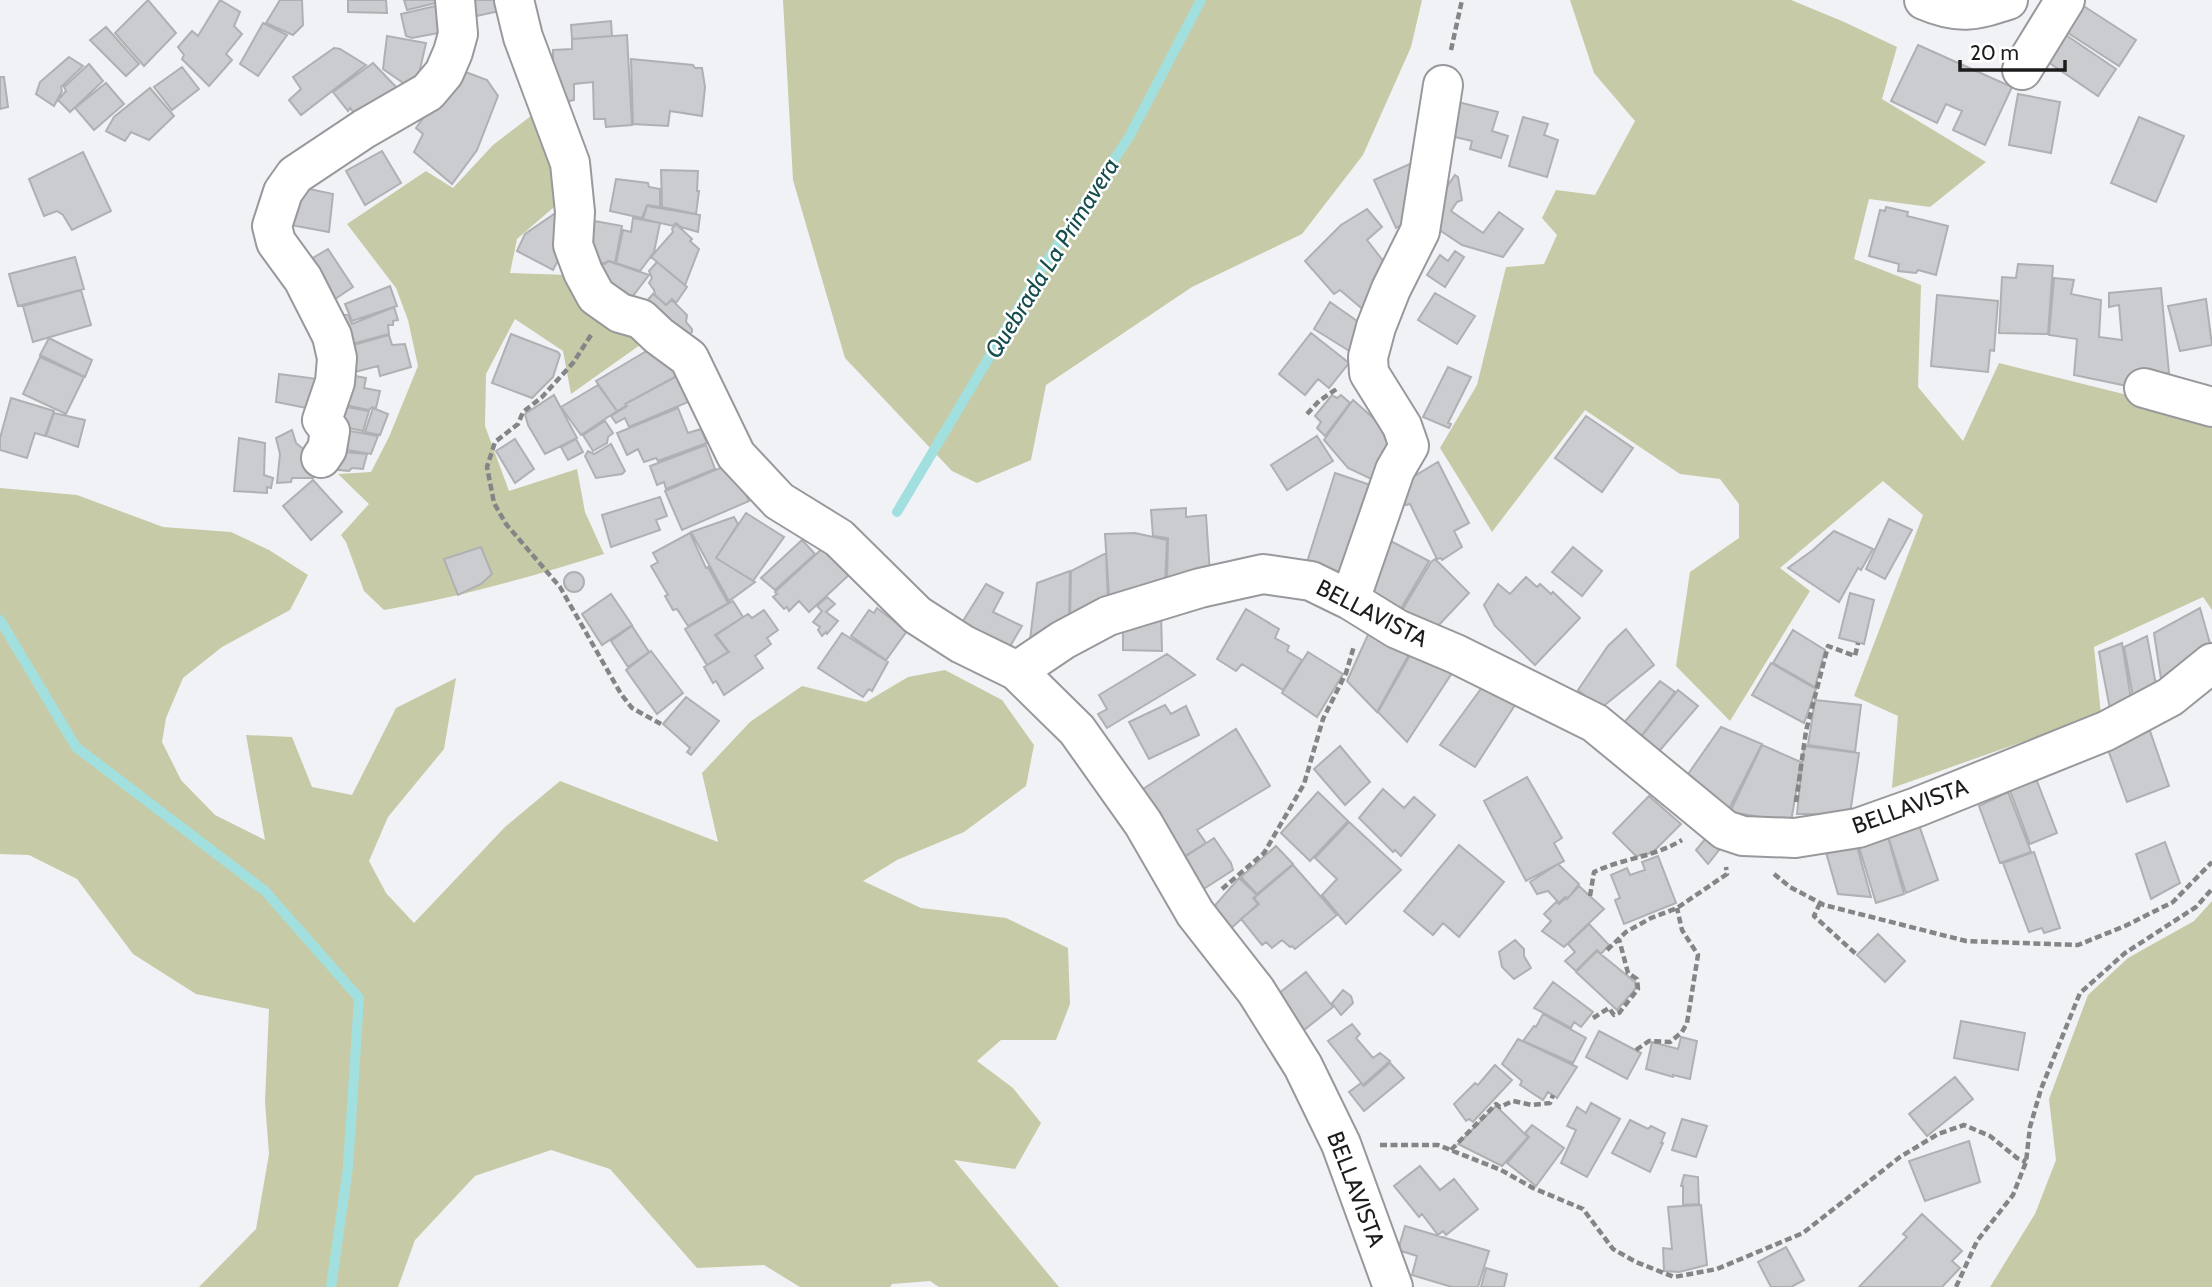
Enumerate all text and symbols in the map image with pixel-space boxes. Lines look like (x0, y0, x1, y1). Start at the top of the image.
scale bar (1960, 28, 2065, 72)
text: 20 m (1970, 40, 2019, 65)
water label: Quebrada La Primavera (978, 152, 1125, 363)
street label: BELLAVISTA (1312, 573, 1432, 653)
street label: BELLAVISTA (1848, 772, 1972, 840)
street label: BELLAVISTA (1321, 1127, 1391, 1251)

